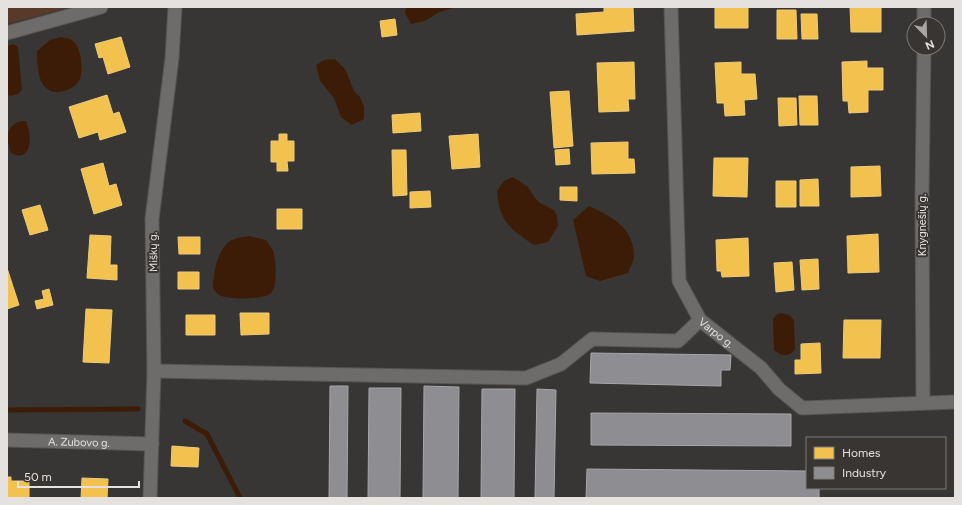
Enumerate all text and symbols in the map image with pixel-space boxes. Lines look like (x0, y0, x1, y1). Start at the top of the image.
north arrow (906, 16, 946, 56)
text: N (923, 37, 936, 52)
street label: Knygnešių g. (916, 194, 929, 256)
street label: Miškų g. (147, 232, 160, 272)
street label: Varpo g. (696, 315, 736, 351)
street label: A. Zubovo g. (48, 435, 110, 450)
legend (806, 437, 946, 489)
text: Homes (842, 446, 881, 460)
scale bar (18, 463, 139, 489)
text: Industry (842, 466, 887, 480)
text: 50 m (24, 470, 52, 484)

